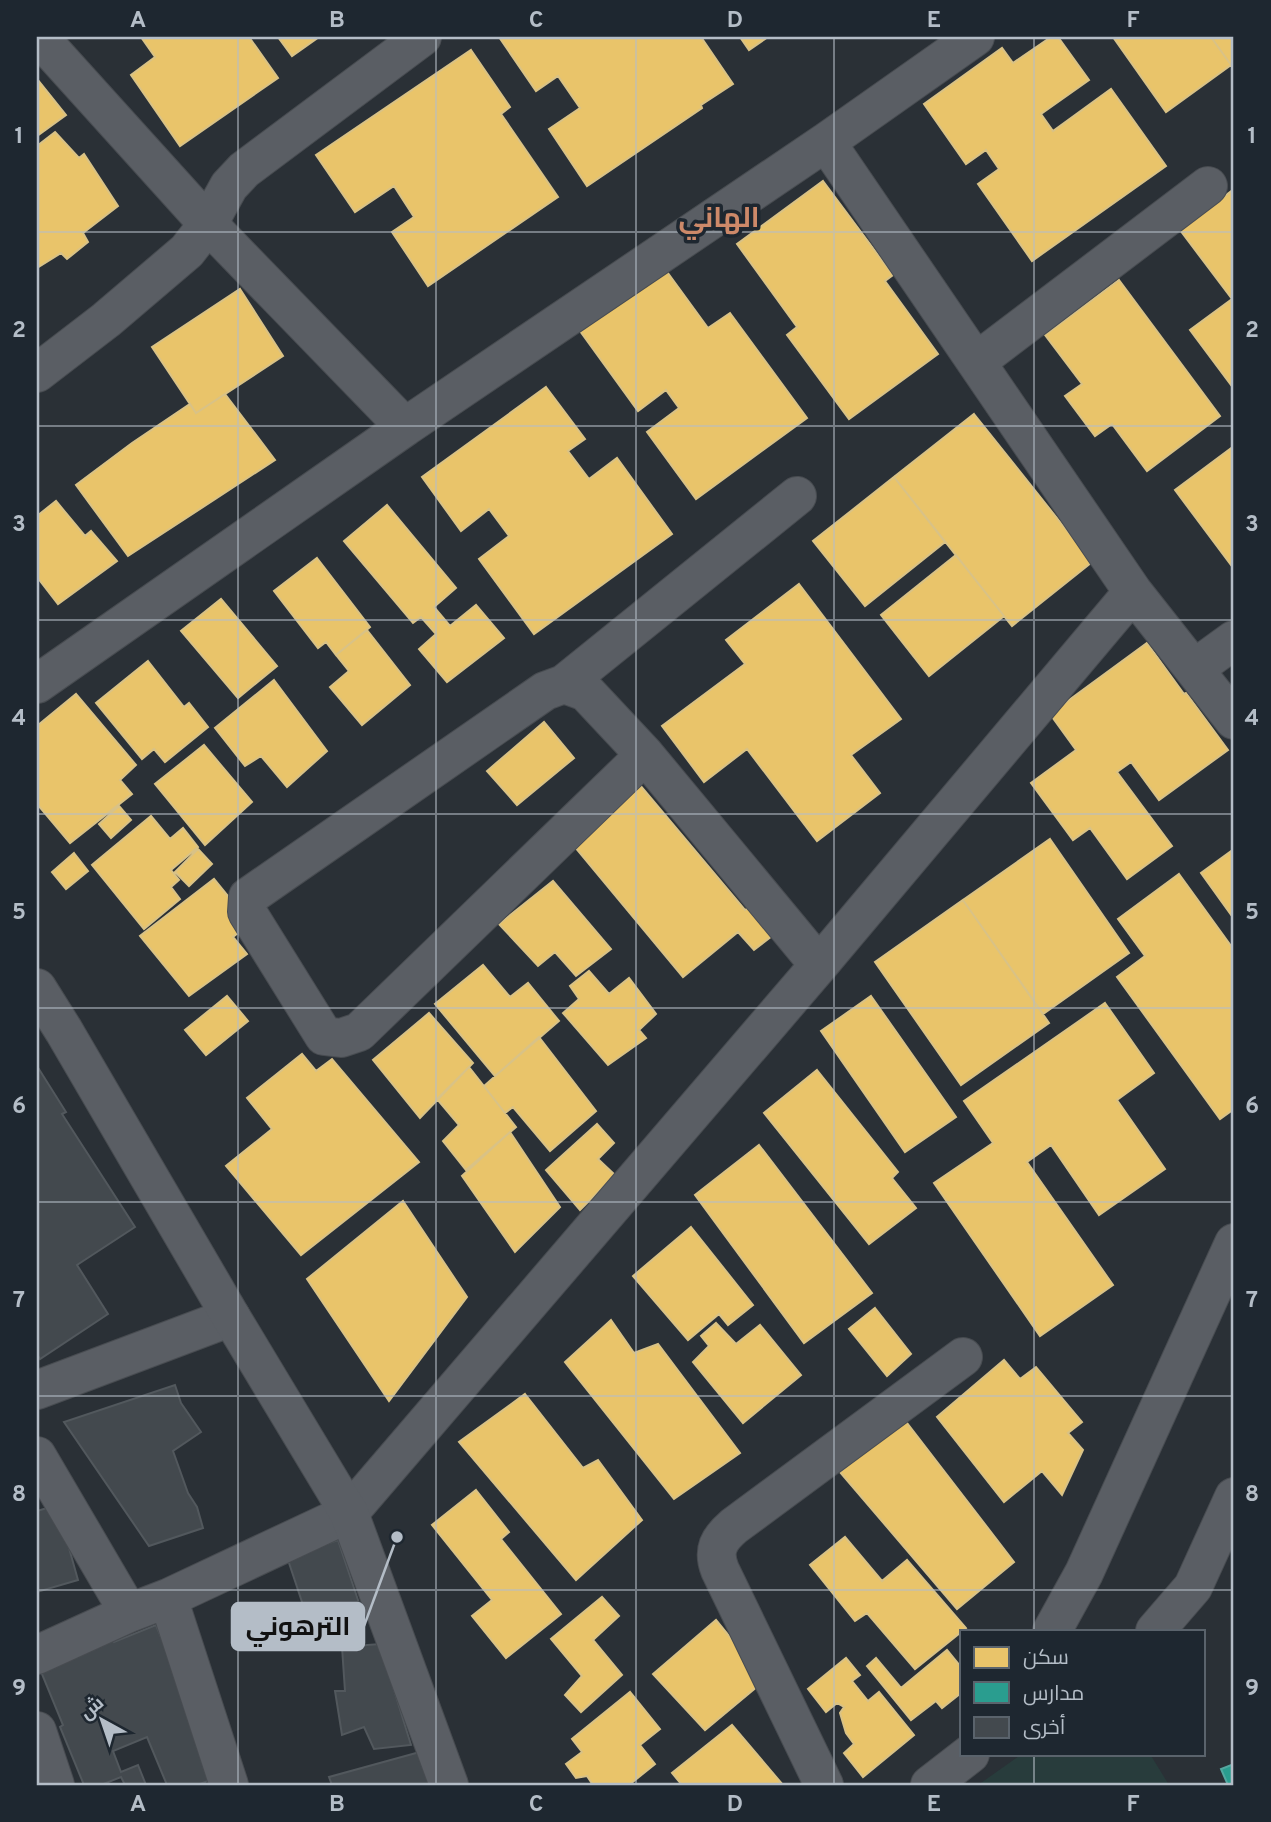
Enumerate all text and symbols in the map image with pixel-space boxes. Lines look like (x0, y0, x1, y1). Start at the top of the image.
text: A (130, 7, 146, 36)
text: B (329, 7, 345, 36)
text: C (529, 7, 543, 36)
text: D (727, 7, 743, 36)
text: E (927, 7, 941, 36)
text: F (1126, 7, 1140, 36)
text: 1 (14, 123, 24, 152)
text: 1 (1247, 123, 1257, 152)
district label: الهاني (678, 202, 760, 240)
text: 2 (12, 317, 26, 346)
text: 2 (1245, 317, 1259, 346)
text: 3 (12, 511, 26, 540)
text: 3 (1245, 511, 1259, 540)
text: 4 (12, 705, 26, 734)
text: 4 (1245, 705, 1259, 734)
text: 5 (12, 899, 26, 928)
text: 5 (1245, 899, 1259, 928)
text: 6 (12, 1093, 26, 1122)
text: 6 (1245, 1093, 1259, 1122)
text: 7 (13, 1287, 25, 1316)
text: 7 (1246, 1287, 1258, 1316)
text: 8 (12, 1481, 26, 1510)
text: 8 (1245, 1481, 1259, 1510)
callout: الترهوني (232, 1603, 364, 1650)
text: الترهوني (246, 1612, 350, 1647)
legend (960, 1630, 1204, 1756)
text: سكن (1023, 1645, 1069, 1672)
text: 9 (12, 1675, 26, 1704)
text: 9 (1245, 1675, 1259, 1704)
text: مدارس (1023, 1681, 1084, 1708)
north arrow (66, 1686, 136, 1756)
text: ش (75, 1691, 109, 1726)
text: أخرى (1023, 1714, 1065, 1742)
text: A (130, 1791, 146, 1820)
text: B (329, 1791, 345, 1820)
text: C (529, 1791, 543, 1820)
text: D (727, 1791, 743, 1820)
text: E (927, 1791, 941, 1820)
text: F (1126, 1791, 1140, 1820)

